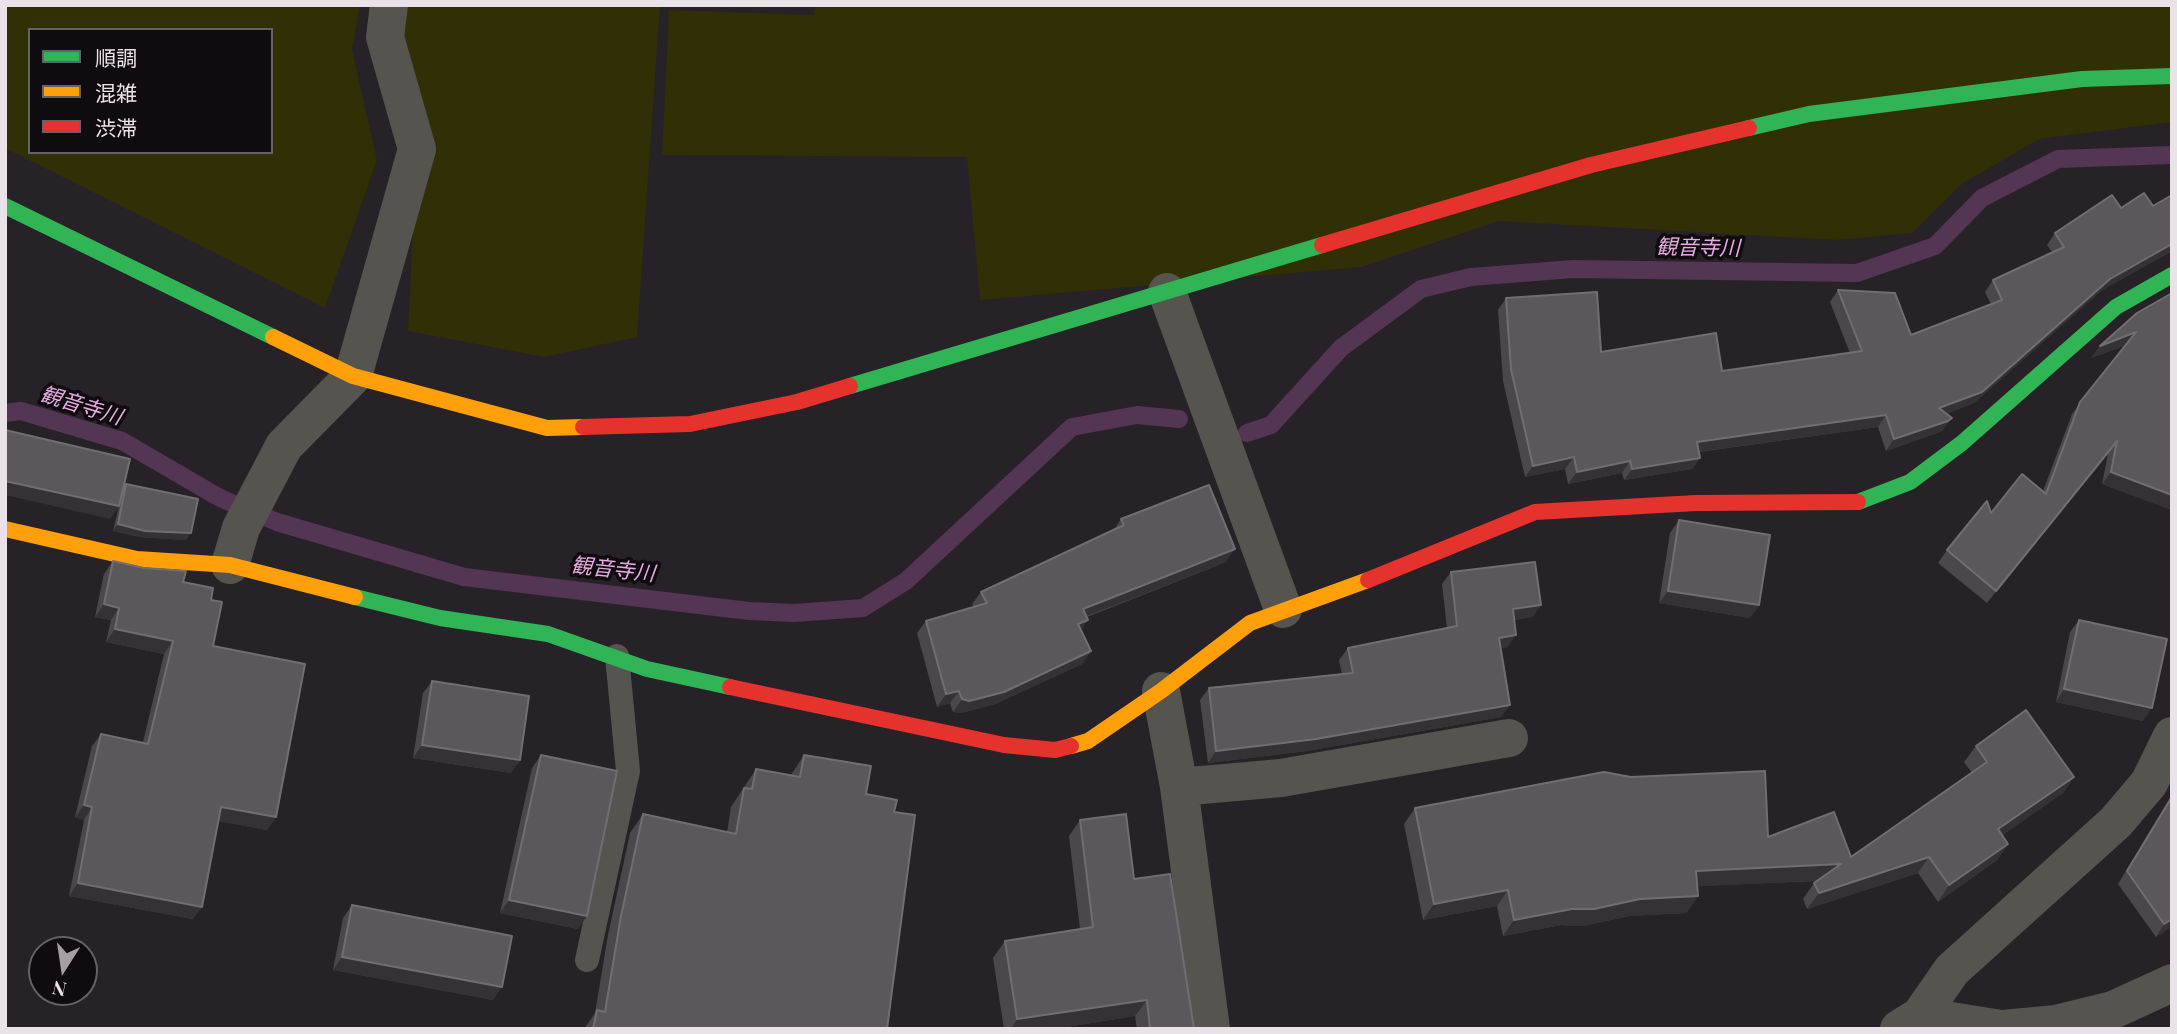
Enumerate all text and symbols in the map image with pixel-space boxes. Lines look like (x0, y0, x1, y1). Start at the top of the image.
legend (28, 28, 273, 154)
text: 順調 (95, 43, 137, 71)
text: 混雑 (95, 78, 137, 106)
text: 渋滞 (95, 113, 137, 141)
water label: 観音寺川 (1656, 235, 1740, 261)
water label: 観音寺川 (37, 382, 125, 430)
water label: 観音寺川 (570, 553, 656, 587)
north arrow (28, 936, 98, 1006)
text: N (50, 975, 68, 1004)

